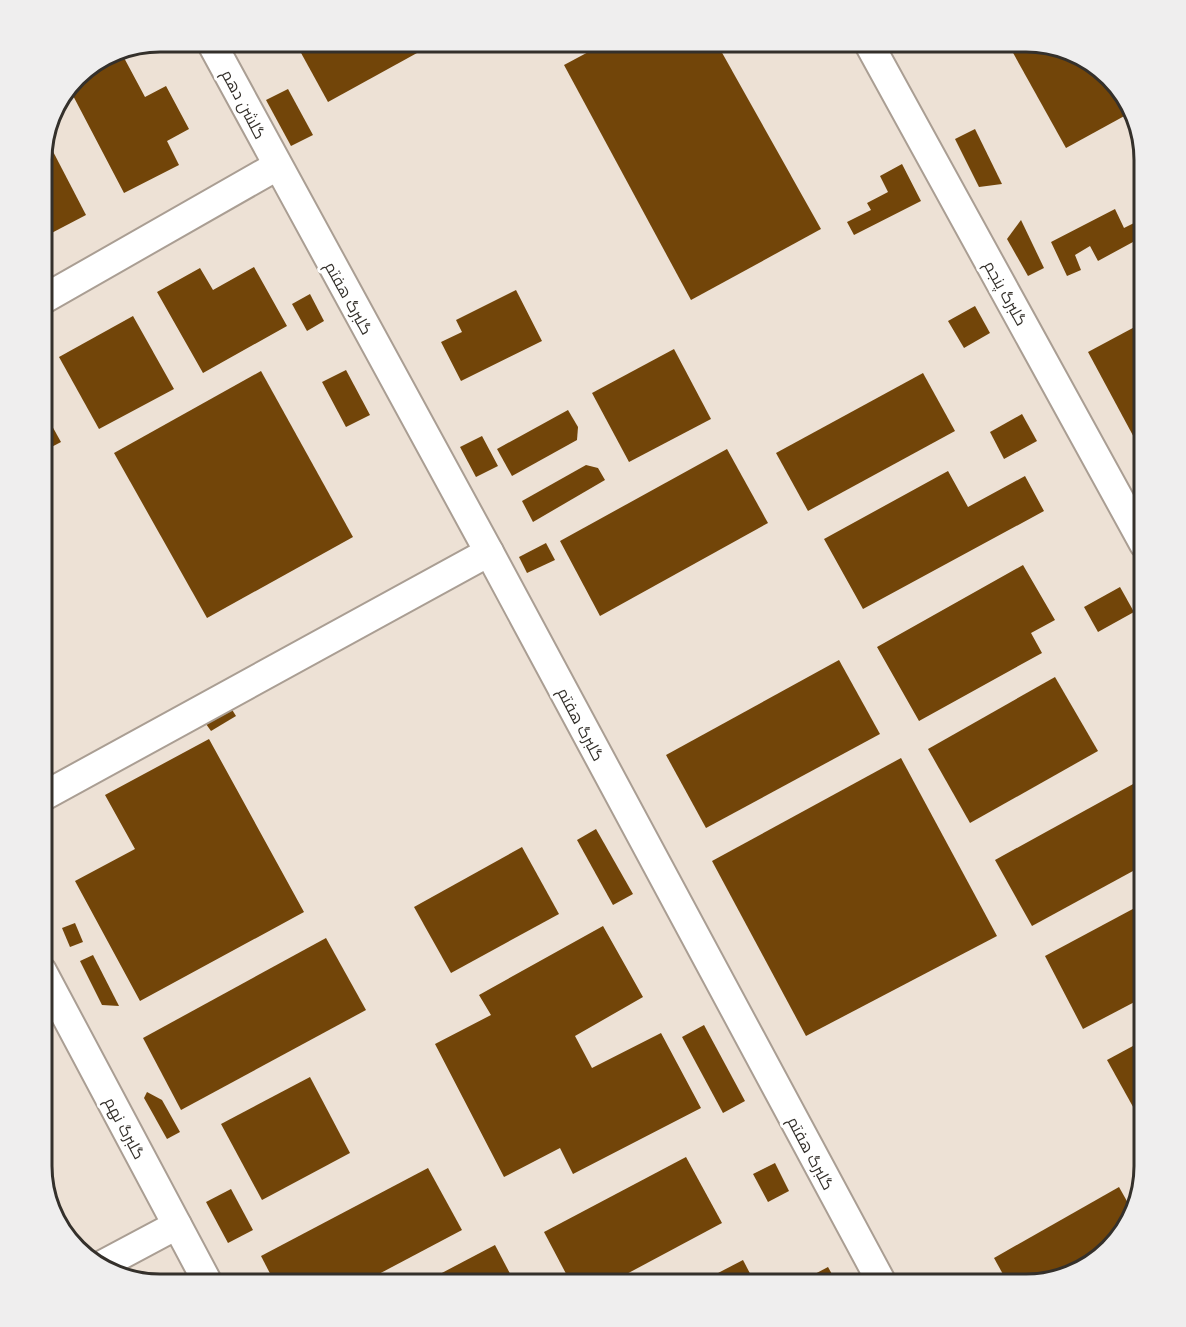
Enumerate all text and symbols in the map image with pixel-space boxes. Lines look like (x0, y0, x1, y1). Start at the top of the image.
street label: گلشن دهم (216, 66, 270, 143)
street label: گلبرگ پنجم (978, 258, 1031, 330)
street label: گلبرگ هفتم (319, 259, 376, 339)
street label: گلبرگ هفتم (552, 684, 608, 765)
street label: گلبرگ نهم (99, 1094, 149, 1163)
street label: گلبرگ هفتم (782, 1113, 838, 1194)

